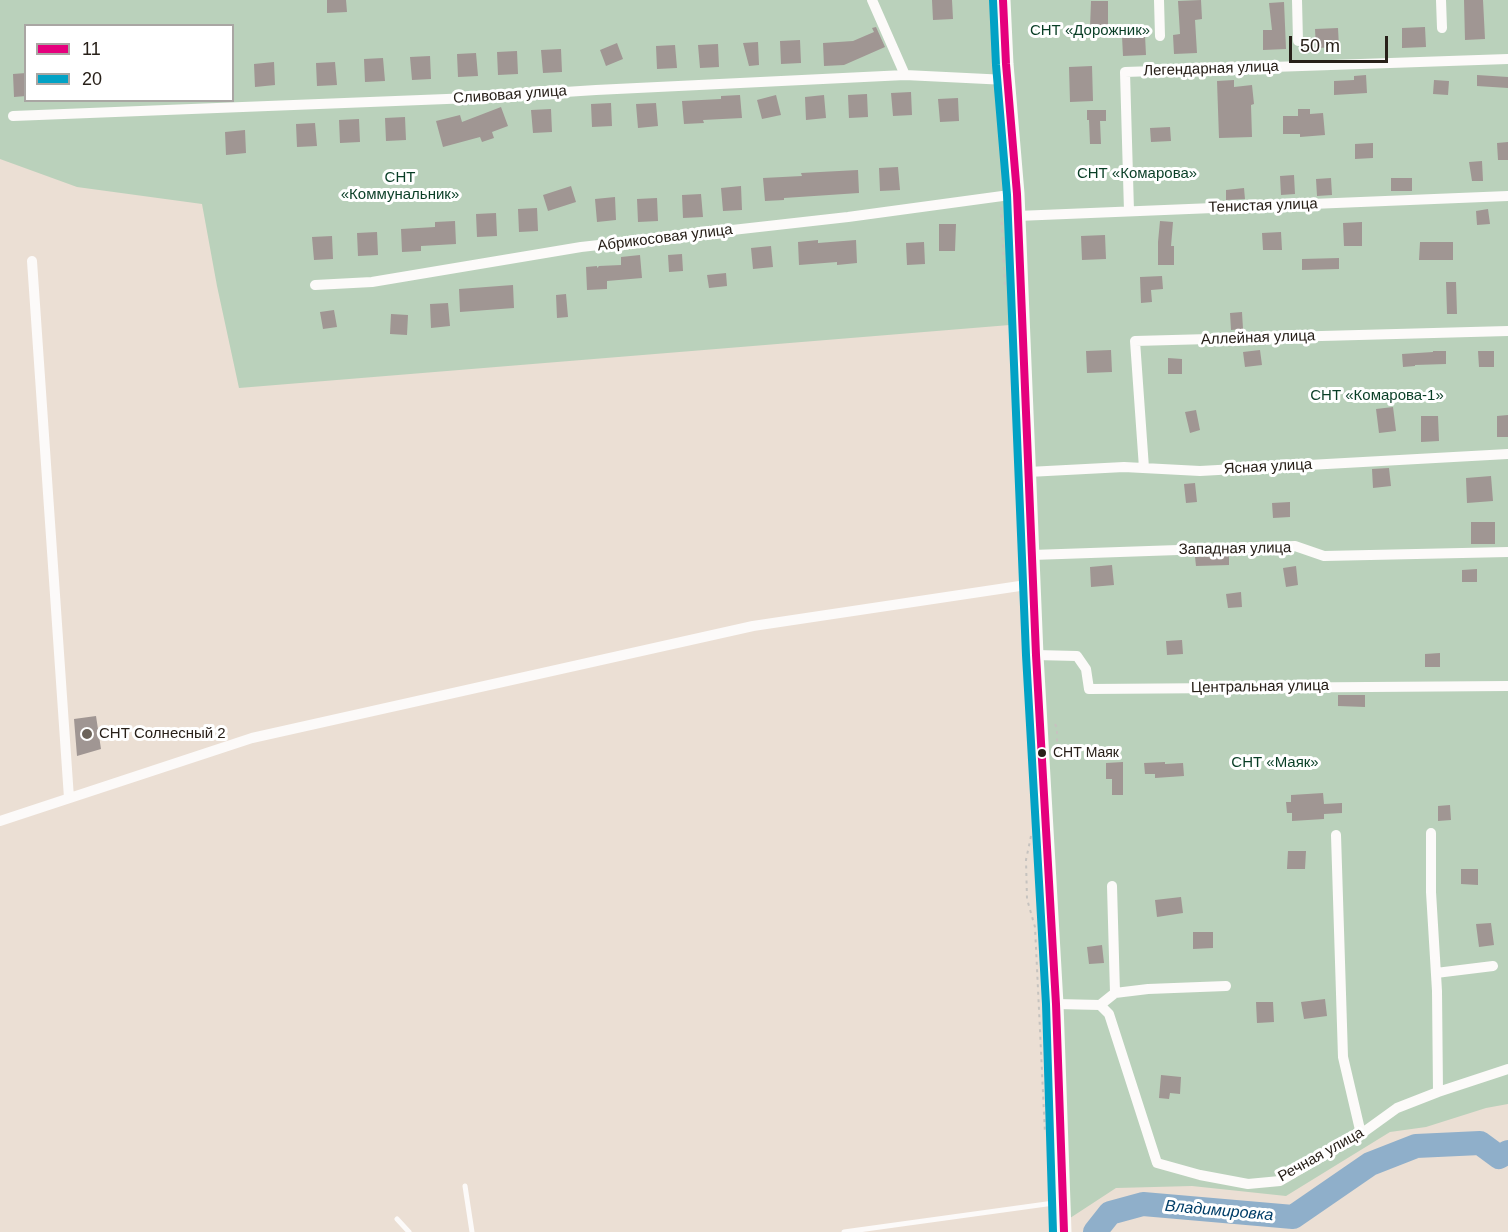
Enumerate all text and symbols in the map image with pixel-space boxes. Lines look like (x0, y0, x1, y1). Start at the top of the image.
park label: СНТ «Дорожник» (1030, 22, 1150, 40)
legend (24, 24, 234, 102)
scale bar (1292, 24, 1391, 62)
text: 50 m (1300, 36, 1340, 56)
text: 11 (82, 39, 101, 59)
street label: Легендарная улица (1143, 58, 1279, 80)
text: 20 (82, 69, 102, 89)
street label: Сливовая улица (453, 82, 567, 108)
park label: СНТ «Комарова» (1077, 165, 1197, 183)
park label: СНТ «Коммунальник» (341, 169, 459, 204)
street label: Тенистая улица (1208, 195, 1318, 217)
street label: Абрикосовая улица (596, 221, 734, 255)
street label: Аллейная улица (1201, 327, 1315, 349)
park label: СНТ «Комарова-1» (1310, 387, 1444, 405)
street label: Ясная улица (1223, 456, 1313, 478)
street label: Западная улица (1178, 539, 1292, 559)
street label: Центральная улица (1191, 677, 1329, 697)
place label: СНТ Солнесный 2 (99, 725, 226, 743)
marker: СНТ Солнесный 2 (80, 727, 94, 741)
place label: СНТ Маяк (1053, 745, 1119, 761)
marker: СНТ Маяк (1036, 747, 1048, 759)
park label: СНТ «Маяк» (1231, 754, 1319, 772)
street label: Речная улица (1275, 1124, 1367, 1186)
water label: Владимировка (1164, 1197, 1274, 1225)

